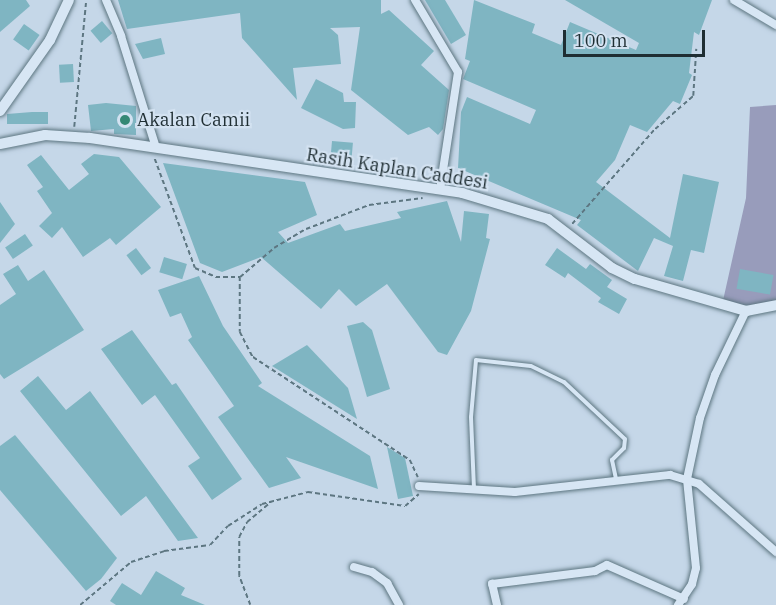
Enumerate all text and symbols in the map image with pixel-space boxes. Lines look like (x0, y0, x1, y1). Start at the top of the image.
scale bar (566, 18, 708, 56)
text: 100 m (574, 29, 628, 52)
place label: Akalan Camii (137, 109, 250, 131)
marker: Akalan Camii (118, 113, 132, 127)
street label: Rasih Kaplan Caddesi (305, 144, 489, 194)

